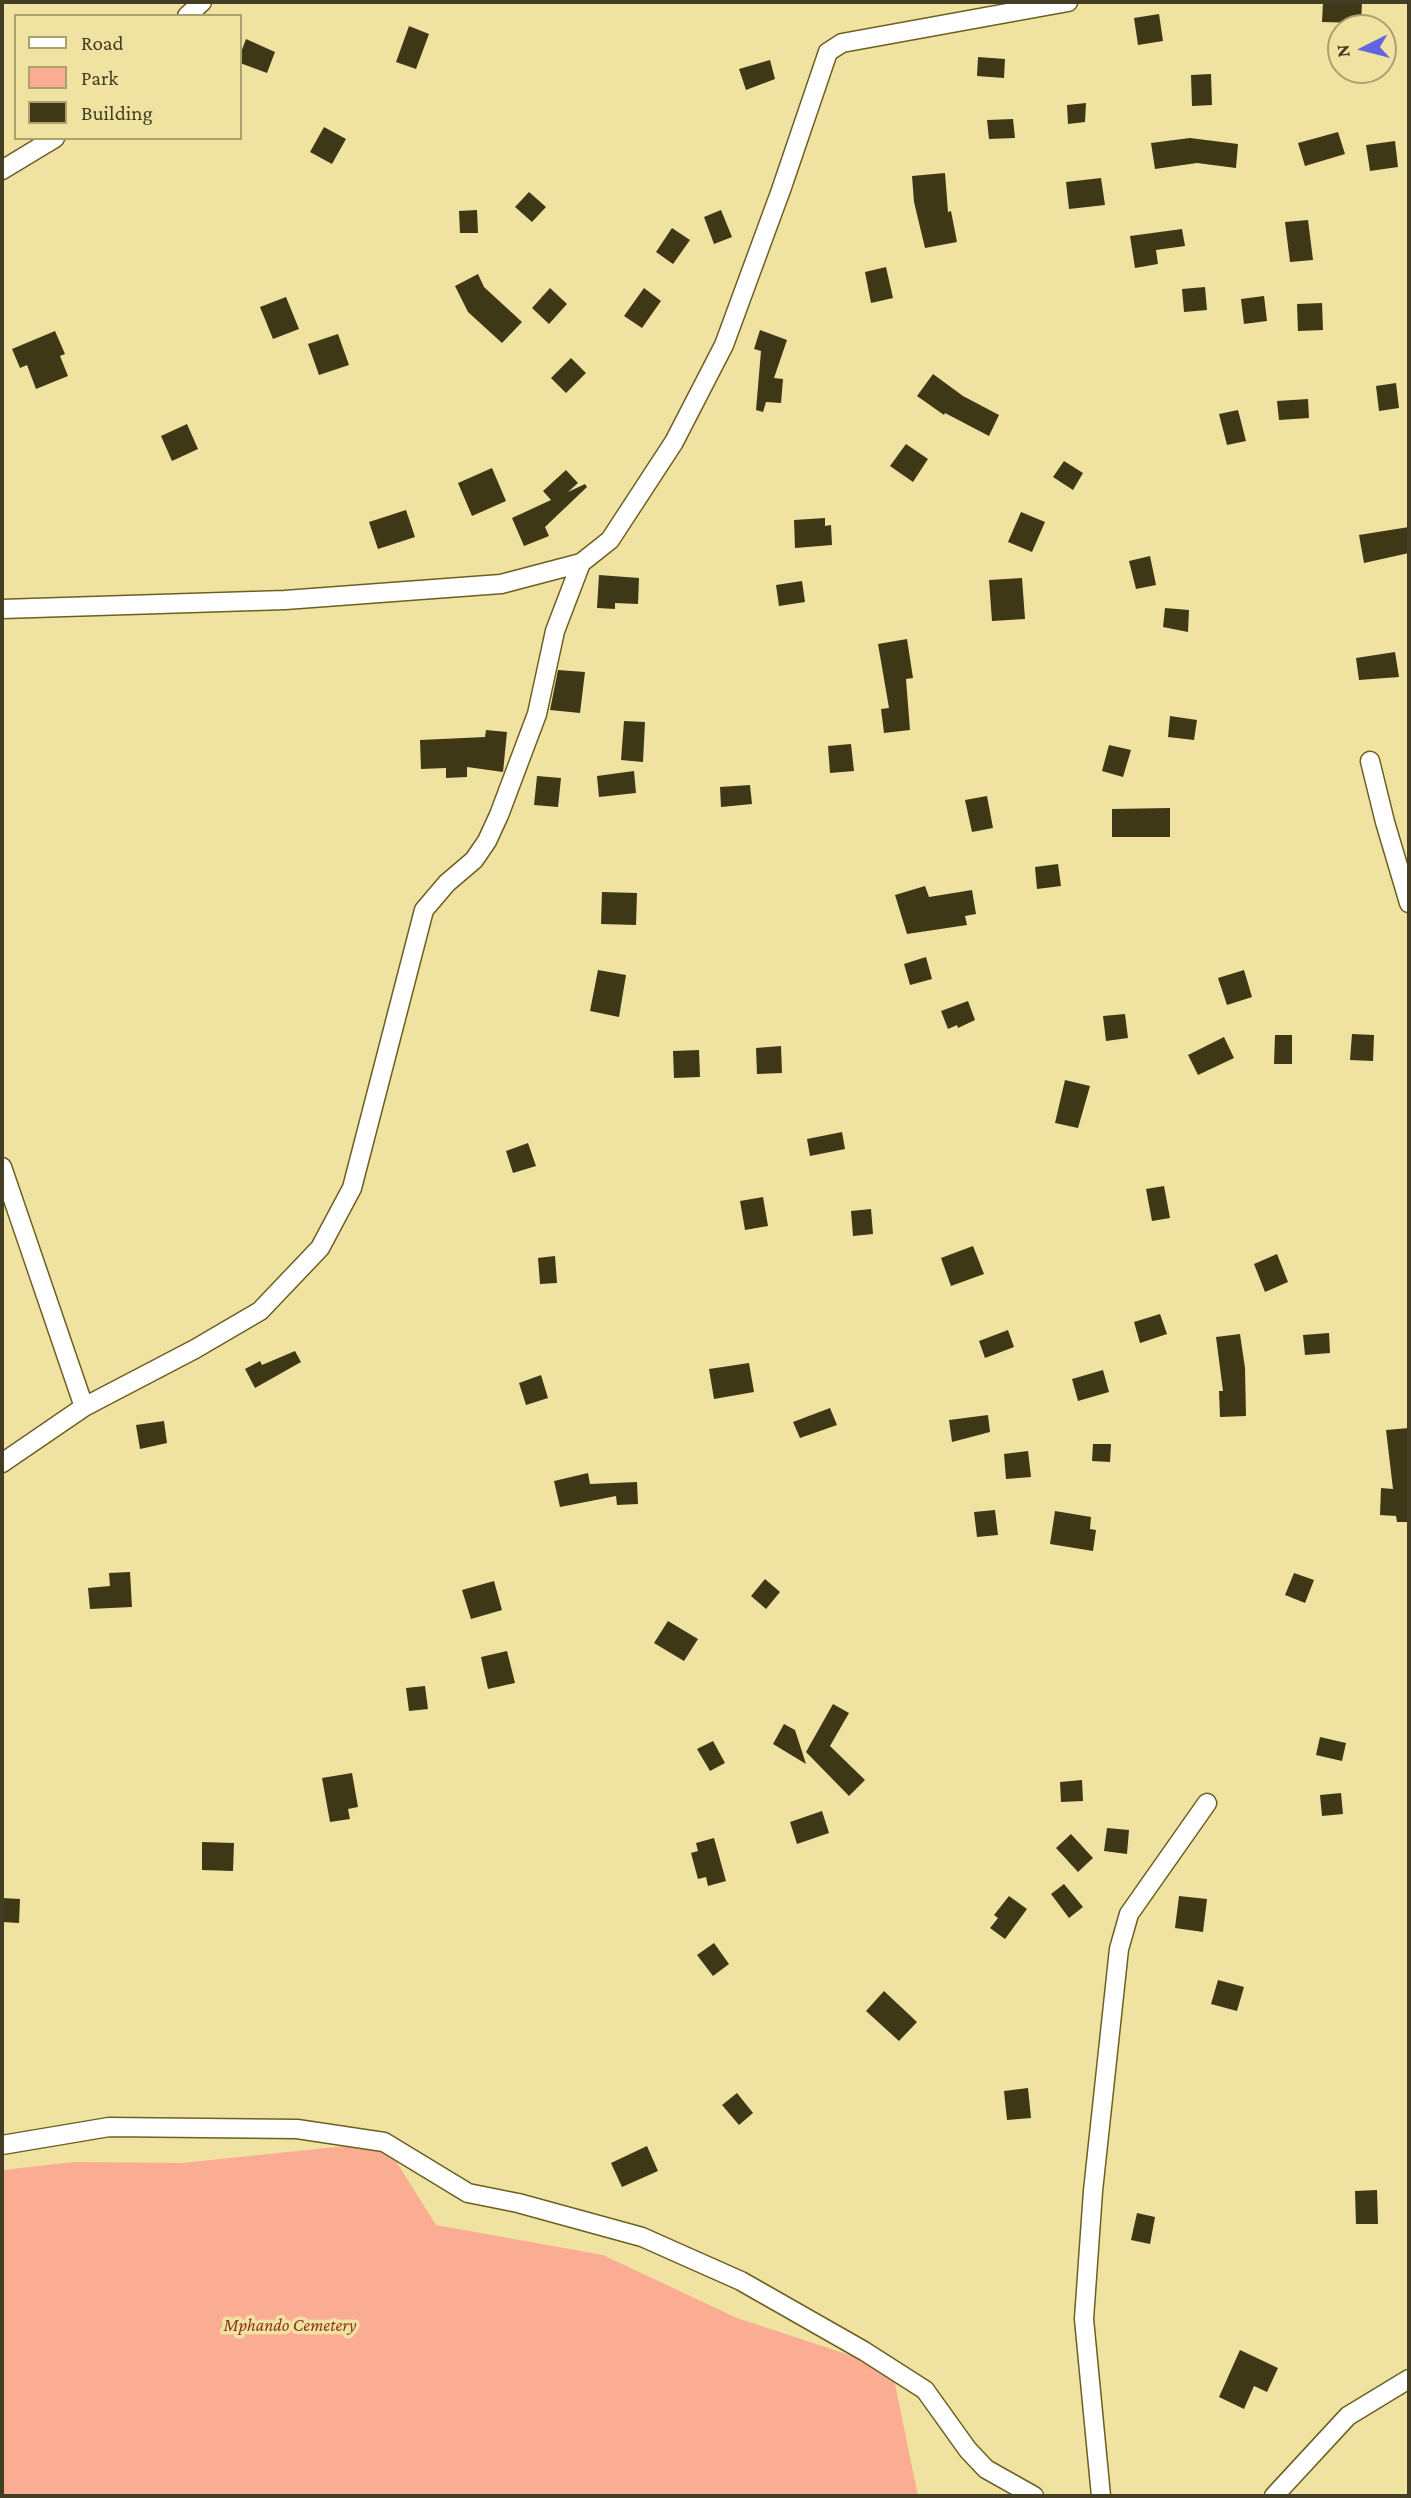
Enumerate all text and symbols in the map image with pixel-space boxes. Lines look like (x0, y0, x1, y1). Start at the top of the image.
legend (14, 14, 242, 140)
north arrow (1327, 14, 1397, 84)
text: Road (81, 31, 124, 55)
text: N (1331, 44, 1354, 59)
text: Park (81, 66, 118, 90)
text: Building (81, 101, 153, 125)
park label: Mphando Cemetery (224, 2314, 356, 2336)

